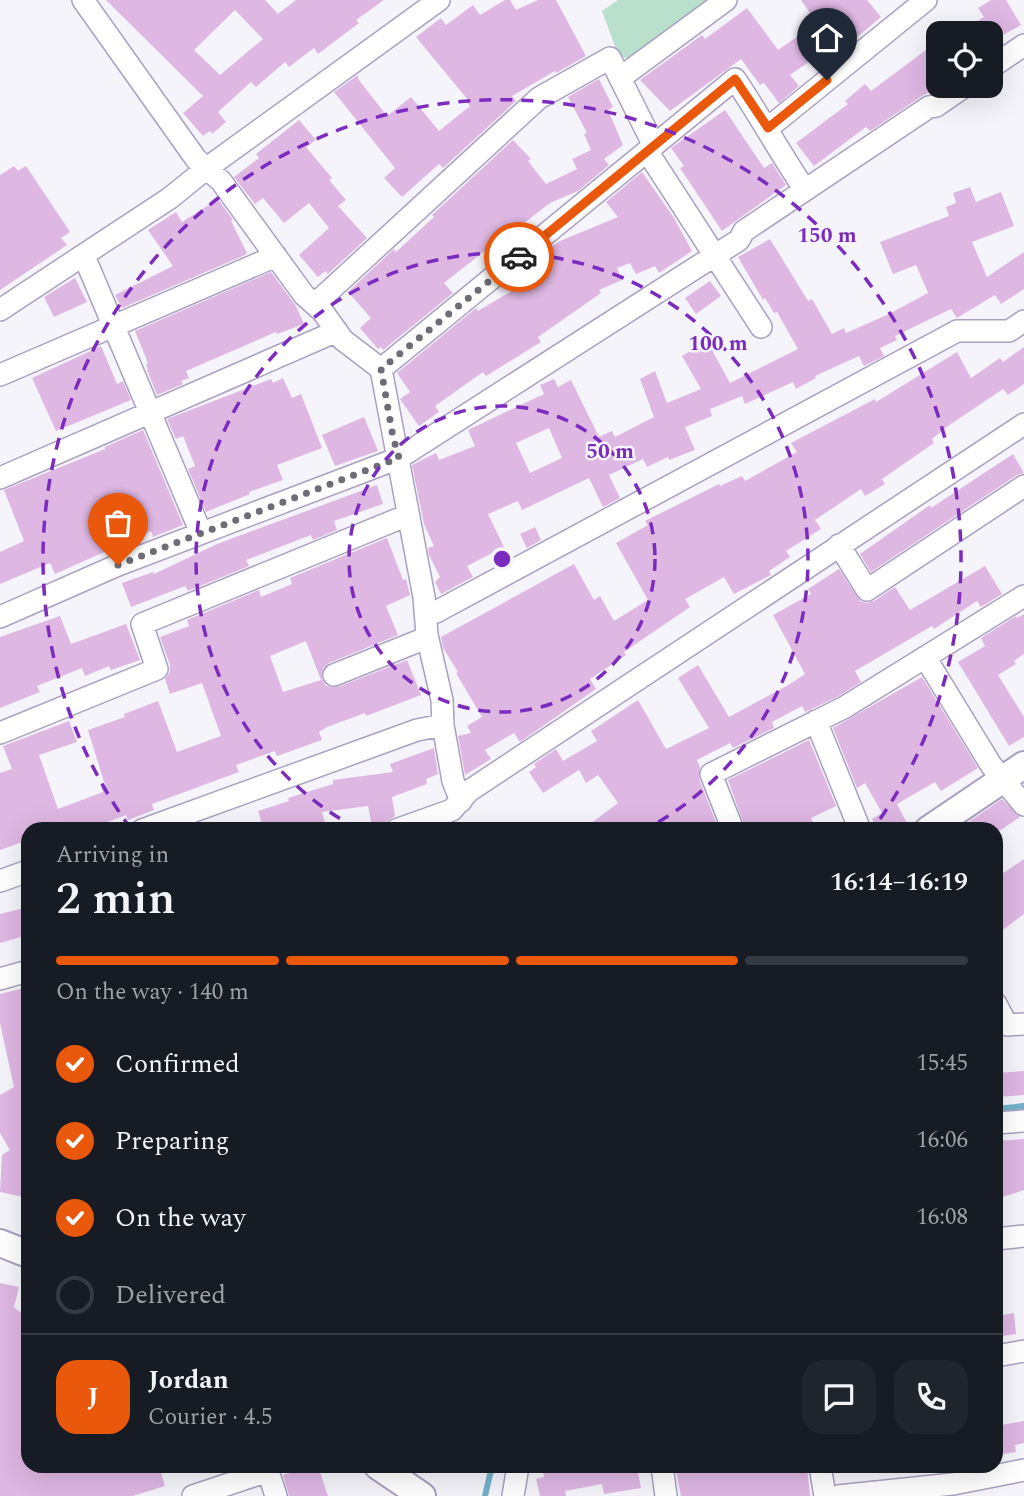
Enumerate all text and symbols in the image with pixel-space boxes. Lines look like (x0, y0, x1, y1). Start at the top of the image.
pin (797, 8, 857, 80)
icon: home (808, 19, 846, 57)
map controls (926, 21, 1003, 98)
button: locate (926, 21, 1003, 98)
text: 150 m (797, 220, 857, 252)
courier (484, 222, 554, 292)
icon: car (500, 238, 538, 276)
text: 100 m (688, 328, 748, 360)
text: 50 m (586, 436, 634, 468)
pin (88, 493, 148, 565)
icon: bag (99, 504, 137, 542)
centre of rings (490, 547, 514, 571)
text: Arriving in (56, 838, 169, 873)
text: 16:14–16:19 (830, 862, 968, 902)
text: 2 min (56, 864, 175, 934)
text: On the way · 140 m (56, 975, 249, 1010)
text: Confirmed (115, 1044, 240, 1084)
icon: check (56, 1045, 94, 1083)
text: 15:45 (916, 1046, 968, 1081)
text: Preparing (115, 1121, 229, 1161)
icon: check (56, 1122, 94, 1160)
text: 16:06 (916, 1123, 968, 1158)
text: On the way (115, 1198, 246, 1238)
icon: check (56, 1199, 94, 1237)
text: 16:08 (916, 1200, 968, 1235)
text: Delivered (115, 1275, 226, 1315)
text: Jordan (148, 1360, 229, 1400)
button: chat (802, 1360, 876, 1434)
button: phone (894, 1360, 968, 1434)
text: J (87, 1377, 99, 1417)
text: Courier · 4.5 (148, 1400, 273, 1435)

